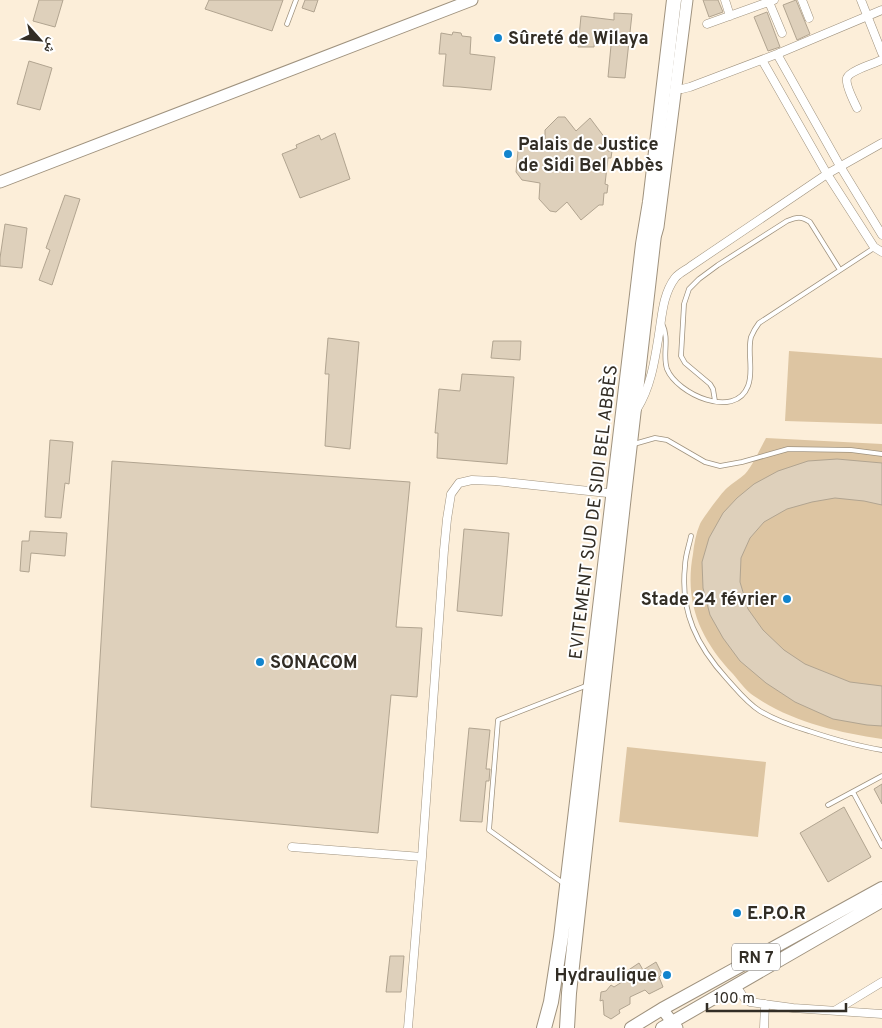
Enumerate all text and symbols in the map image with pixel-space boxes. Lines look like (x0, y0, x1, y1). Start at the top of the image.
north arrow (15, 15, 65, 65)
place label: Sûreté de Wilaya (508, 28, 648, 51)
marker: Sûreté de Wilaya (492, 32, 504, 44)
text: ش (39, 35, 61, 56)
place label: Palais de Justice de Sidi Bel Abbès (518, 134, 663, 178)
marker: Palais de Justice de Sidi Bel Abbès (502, 148, 514, 160)
street label: EVITEMENT SUD DE SIDI BEL ABBÈS (563, 363, 624, 661)
place label: Stade 24 février (641, 589, 778, 612)
marker: Stade 24 février (781, 593, 793, 605)
place label: SONACOM (270, 652, 358, 675)
marker: SONACOM (254, 656, 266, 668)
place label: E.P.O.R (747, 903, 806, 926)
marker: E.P.O.R (731, 907, 743, 919)
road number: RN 7 (732, 944, 780, 970)
place label: Hydraulique (554, 965, 657, 988)
marker: Hydraulique (661, 969, 673, 981)
scale bar (707, 980, 846, 1012)
text: 100 m (714, 990, 755, 1009)

